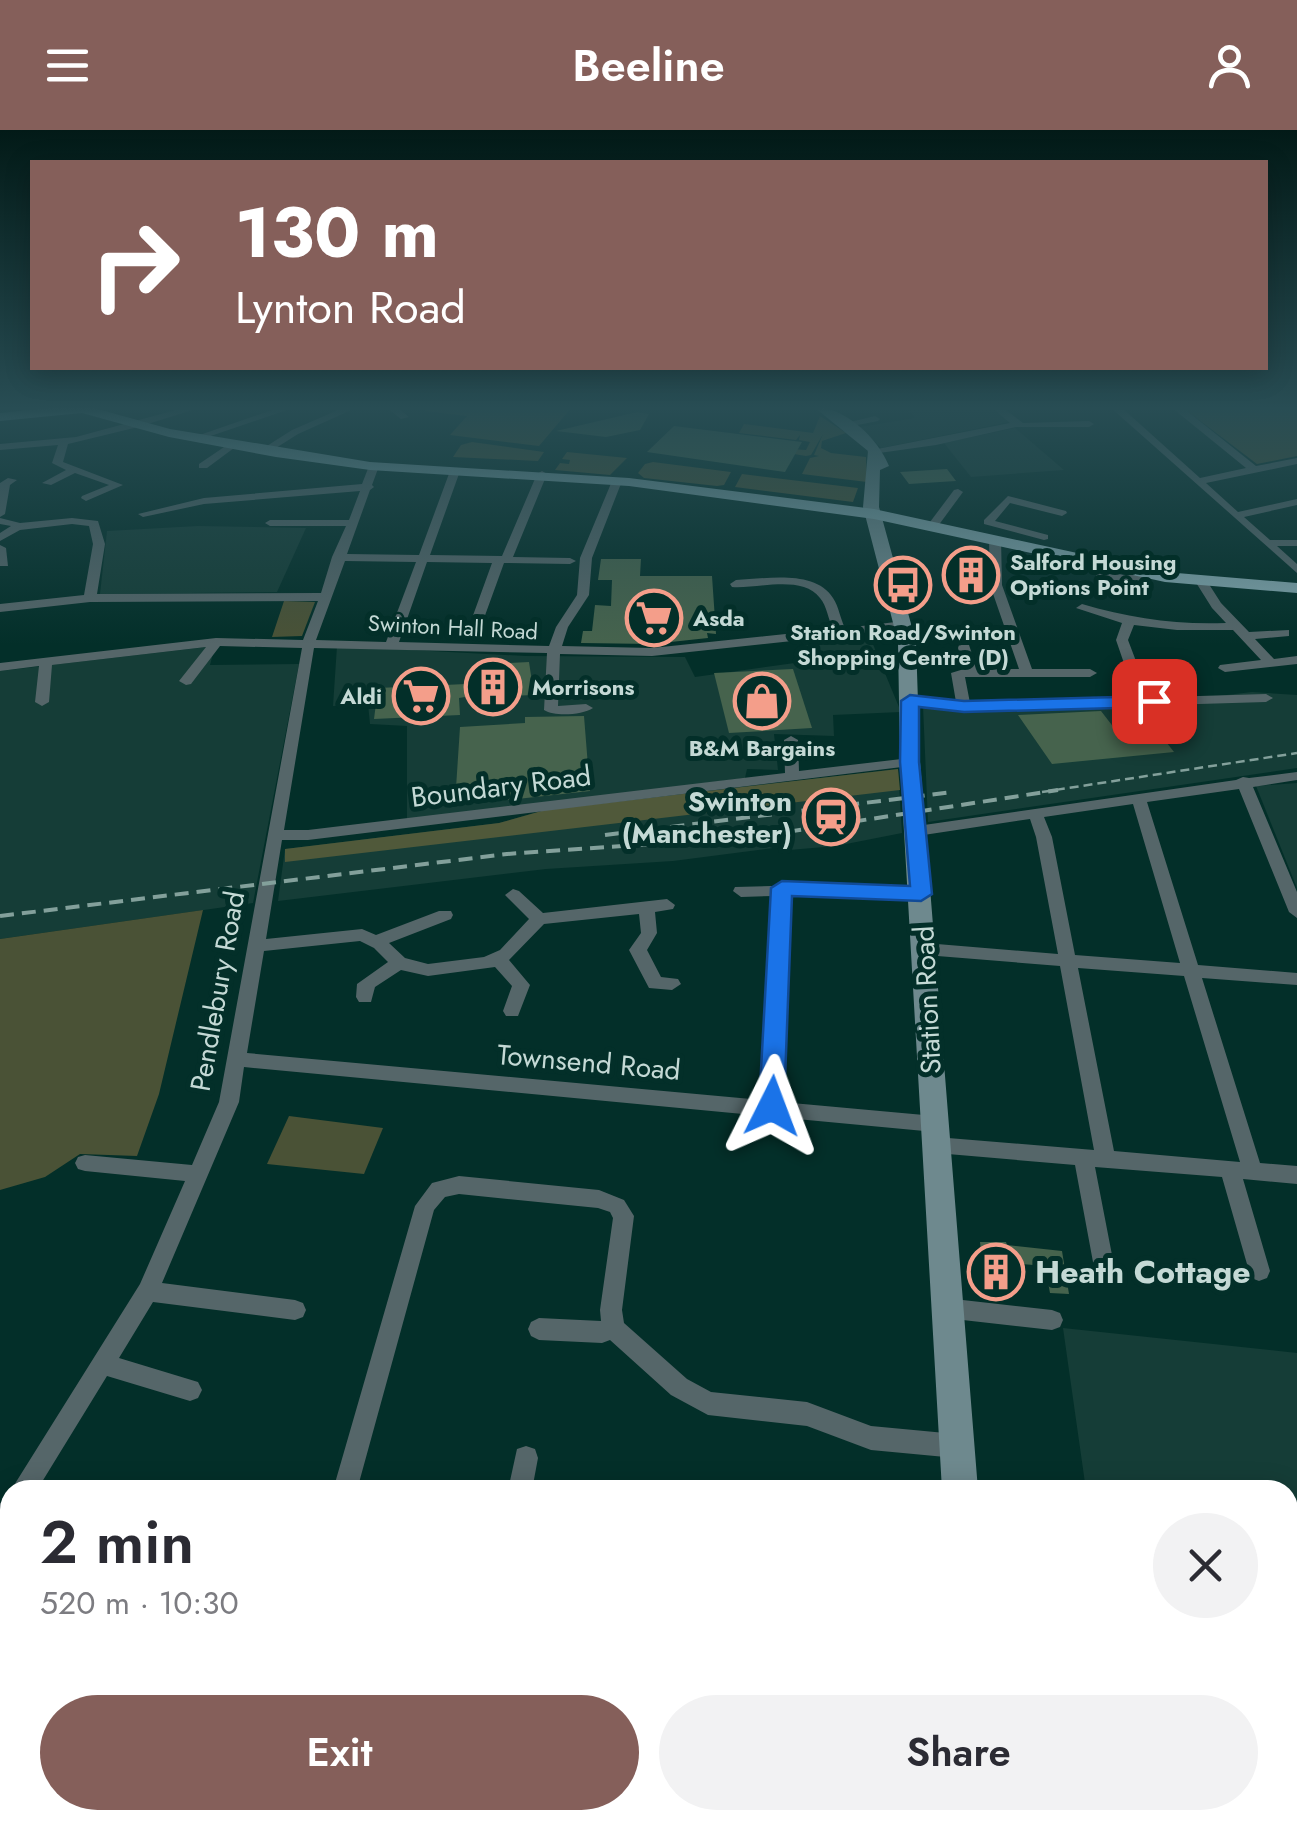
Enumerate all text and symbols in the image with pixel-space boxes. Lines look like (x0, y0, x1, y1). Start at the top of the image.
text: Beeline (572, 33, 725, 98)
icon: menu (40, 38, 95, 93)
icon: person (1202, 38, 1257, 93)
text: 130 m (235, 182, 439, 283)
icon: right (70, 200, 200, 330)
text: Lynton Road (235, 275, 466, 340)
building icon: Salford Housing Options Point (941, 545, 1001, 605)
place label: Salford Housing Options Point (1010, 546, 1176, 603)
bus stop icon: Station Road/Swinton Shopping Centre (D) (873, 555, 933, 615)
supermarket icon: Asda (624, 588, 684, 648)
place label: Asda (692, 602, 745, 634)
street label: Swinton Hall Road (367, 607, 539, 647)
place label: Station Road/Swinton Shopping Centre (D) (790, 616, 1016, 673)
building icon: Morrisons (463, 657, 523, 717)
pin (1112, 659, 1197, 744)
supermarket icon: Aldi (391, 666, 451, 726)
place label: Morrisons (532, 671, 634, 703)
shop icon: B&M Bargains (732, 671, 792, 731)
icon: arrive (1127, 674, 1182, 729)
place label: Aldi (339, 680, 382, 712)
place label: B&M Bargains (689, 732, 835, 764)
street label: Boundary Road (409, 755, 594, 818)
place label: Swinton (Manchester) (622, 781, 792, 854)
station icon: Swinton (Manchester) (801, 787, 861, 847)
street label: Pendlebury Road (180, 888, 255, 1094)
street label: Station Road (903, 925, 952, 1075)
street label: Townsend Road (496, 1034, 682, 1091)
position arrow (720, 1054, 824, 1158)
building icon: Heath Cottage (966, 1242, 1026, 1302)
place label: Heath Cottage (1035, 1249, 1251, 1295)
text: 2 min (40, 1499, 194, 1586)
button: close (1153, 1513, 1258, 1618)
text: 520 m · 10:30 (40, 1580, 239, 1626)
button: Exit (40, 1695, 639, 1810)
button: Share (659, 1695, 1258, 1810)

